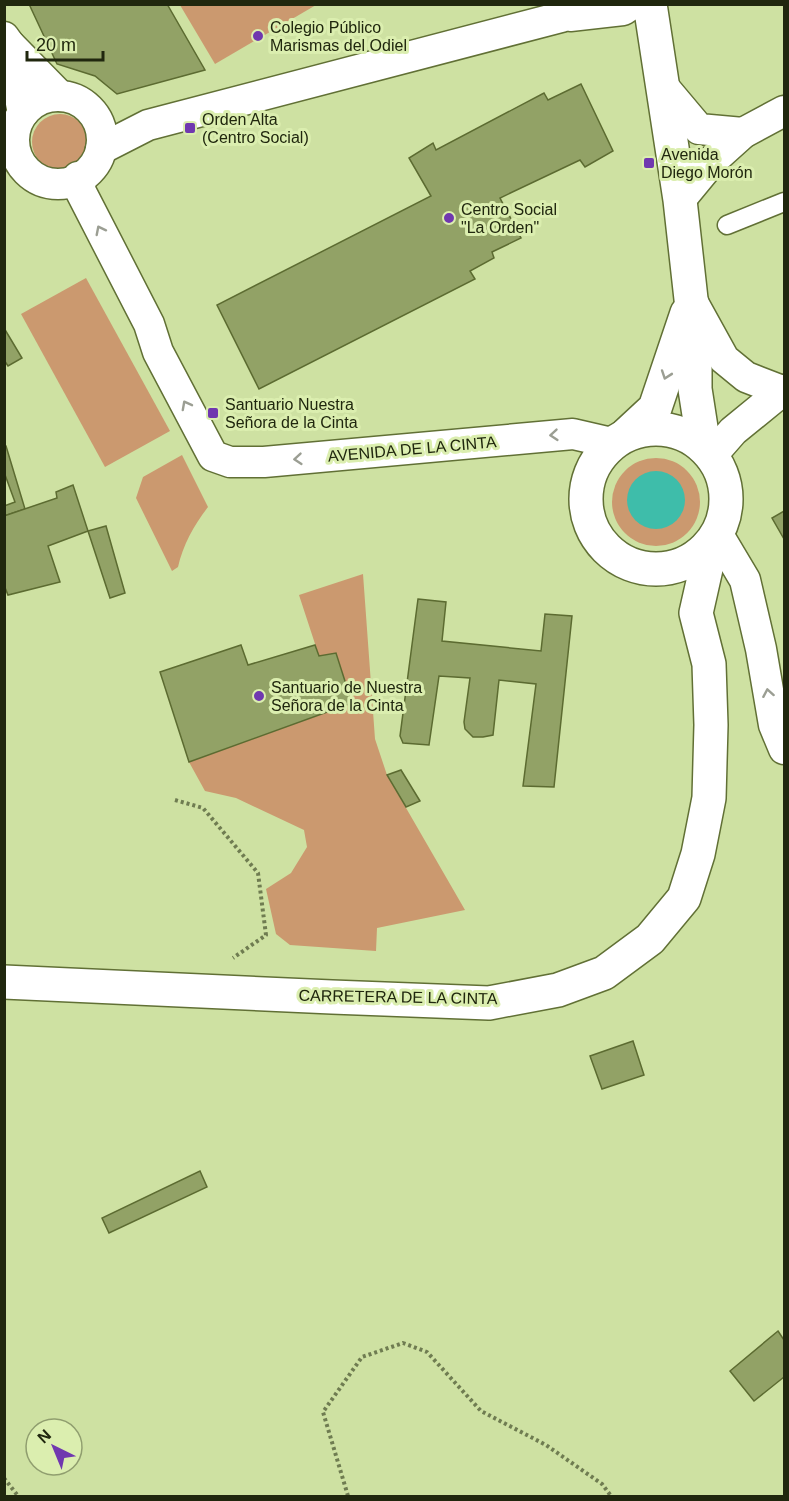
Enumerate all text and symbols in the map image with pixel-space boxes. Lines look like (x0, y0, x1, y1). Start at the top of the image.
place label: Colegio Público Marismas del Odiel (270, 19, 407, 54)
scale bar (27, 24, 104, 62)
marker: Colegio Público Marismas del Odiel (251, 29, 265, 43)
text: 20 m (36, 35, 76, 55)
place label: Orden Alta (Centro Social) (202, 111, 309, 146)
marker: Orden Alta (Centro Social) (183, 121, 197, 135)
place label: Avenida Diego Morón (661, 146, 753, 181)
marker: Avenida Diego Morón (642, 156, 656, 170)
place label: Centro Social "La Orden" (461, 201, 557, 236)
marker: Centro Social "La Orden" (442, 211, 456, 225)
one-way arrow (96, 226, 107, 236)
one-way arrow (660, 369, 673, 380)
place label: Santuario Nuestra Señora de la Cinta (225, 396, 358, 431)
one-way arrow (181, 400, 193, 411)
marker: Santuario Nuestra Señora de la Cinta (206, 406, 220, 420)
one-way arrow (550, 428, 559, 441)
street label: AVENIDA DE LA CINTA (327, 433, 497, 465)
one-way arrow (293, 452, 302, 465)
place label: Santuario de Nuestra Señora de la Cinta (271, 679, 422, 714)
one-way arrow (763, 688, 775, 698)
marker: Santuario de Nuestra Señora de la Cinta (252, 689, 266, 703)
street label: CARRETERA DE LA CINTA (298, 987, 498, 1007)
north arrow (24, 1417, 84, 1477)
text: N (34, 1426, 54, 1447)

